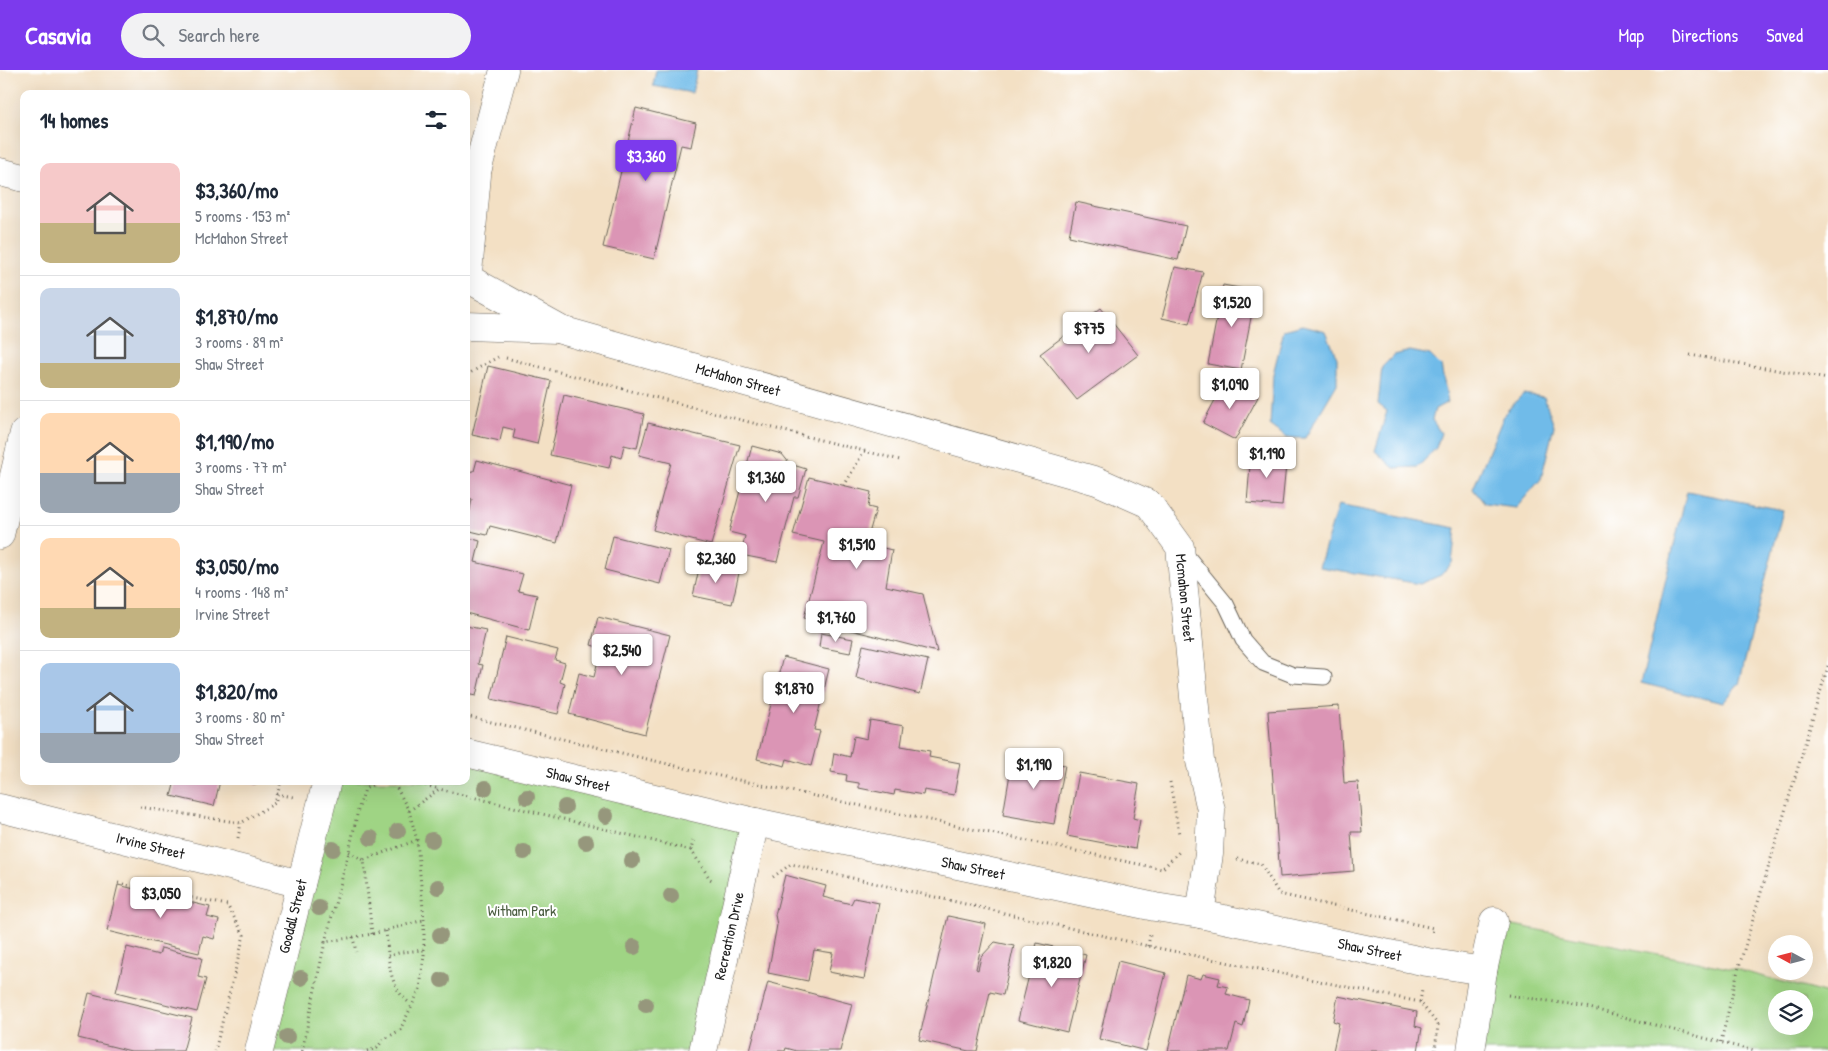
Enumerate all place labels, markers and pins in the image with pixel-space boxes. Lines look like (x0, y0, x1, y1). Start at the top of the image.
pin: $3,360 (605, 140, 687, 182)
pin: $1,520 (1191, 286, 1273, 328)
pin: $775 (1059, 312, 1119, 354)
pin: $1,090 (1189, 368, 1271, 410)
pin: $1,190 (1226, 436, 1308, 479)
pin: $1,360 (725, 460, 807, 503)
pin: $1,510 (816, 528, 898, 570)
pin: $2,360 (675, 542, 757, 584)
pin: $1,760 (795, 600, 877, 643)
pin: $2,540 (581, 634, 663, 676)
pin: $1,870 (753, 672, 835, 714)
pin: $1,190 (993, 748, 1075, 790)
pin: $3,050 (120, 876, 202, 919)
pin: $1,820 (1011, 946, 1093, 988)

